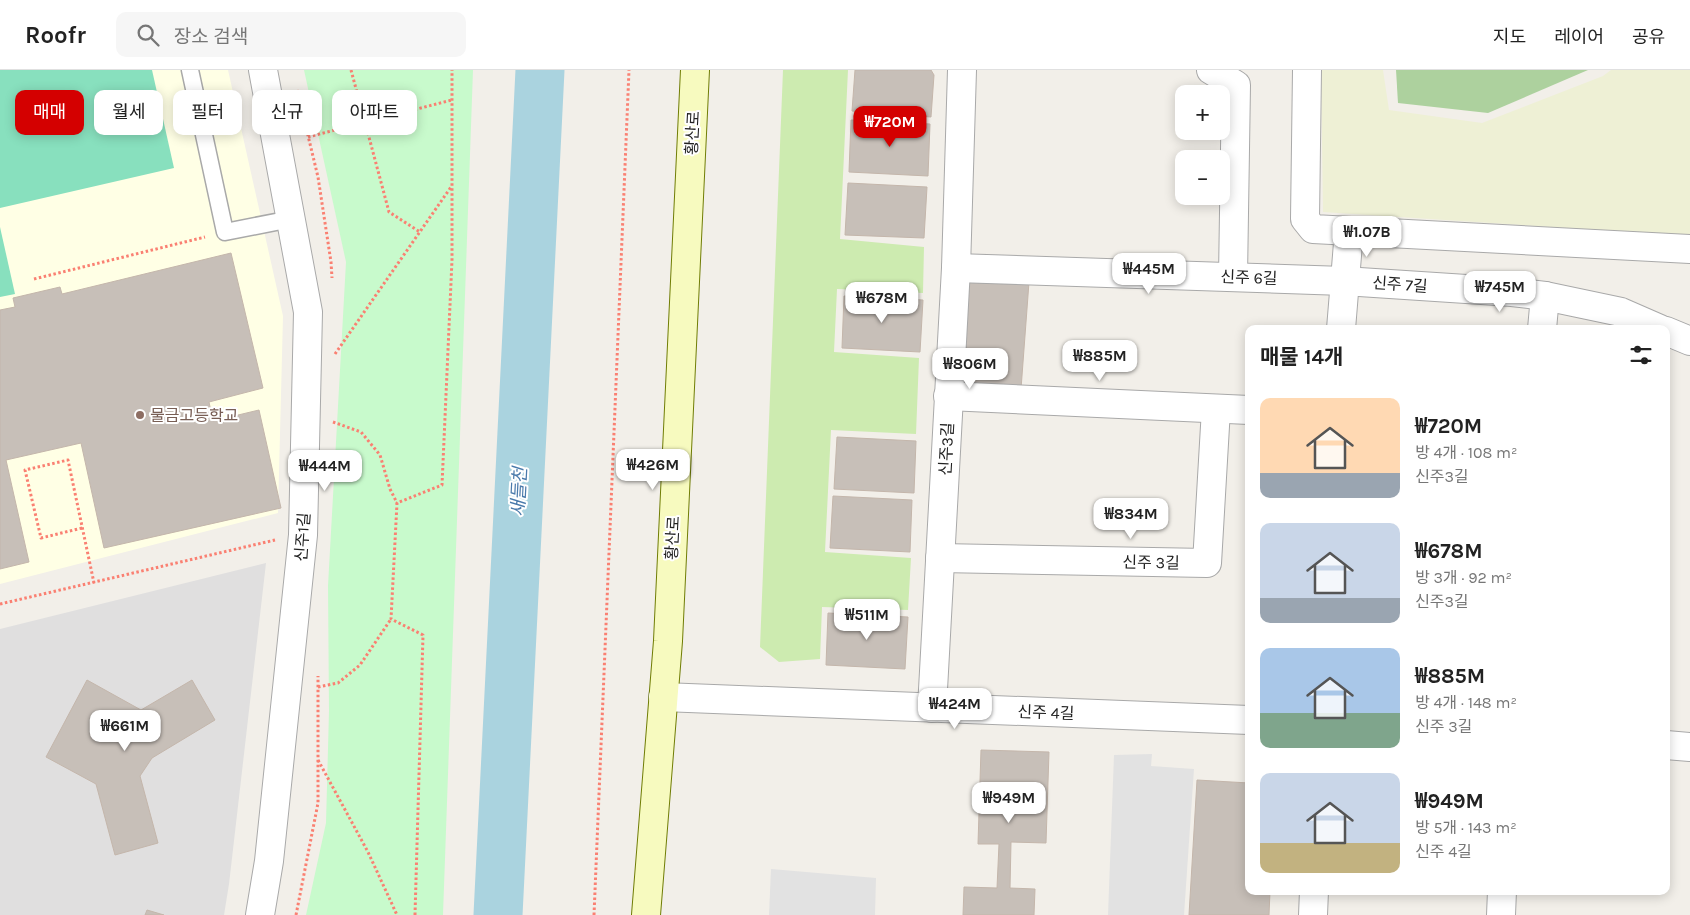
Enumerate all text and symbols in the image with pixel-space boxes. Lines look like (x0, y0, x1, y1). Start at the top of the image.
search box (116, 12, 466, 57)
text: Roofr (25, 21, 86, 49)
icon: search (134, 21, 162, 49)
text: 장소 검색 (174, 26, 248, 48)
text: 지도 (1493, 26, 1526, 48)
text: 레이어 (1554, 26, 1604, 48)
text: 공유 (1632, 26, 1665, 48)
map controls (1175, 85, 1230, 205)
button: + (1175, 85, 1230, 140)
chip: 매매 (15, 90, 84, 135)
chip: 월세 (94, 90, 163, 135)
chip: 필터 (173, 90, 242, 135)
chip: 신규 (252, 90, 322, 135)
chip: 아파트 (332, 90, 417, 135)
pin: ₩720M (855, 106, 925, 148)
street label: 황산로 (682, 110, 703, 156)
text: ₩720M (864, 112, 916, 131)
button: − (1175, 150, 1230, 205)
pin: ₩1.07B (1326, 216, 1408, 258)
text: ₩1.07B (1343, 222, 1391, 241)
pin: ₩445M (1114, 252, 1184, 295)
text: ₩445M (1123, 259, 1175, 278)
street label: 신주 6길 (1220, 267, 1278, 288)
pin: ₩745M (1465, 270, 1535, 313)
street label: 신주 7길 (1372, 273, 1428, 296)
text: ₩745M (1475, 277, 1525, 296)
pin: ₩678M (847, 282, 917, 324)
text: ₩678M (856, 288, 908, 307)
pin: ₩885M (1065, 340, 1135, 382)
icon: filters (1627, 341, 1655, 369)
text: 매물 14개 (1260, 345, 1343, 369)
text: ₩885M (1073, 346, 1127, 365)
pin: ₩806M (935, 348, 1005, 390)
text: ₩806M (943, 354, 997, 373)
place label: 물금고등학교 (150, 406, 238, 425)
marker: 물금고등학교 (134, 409, 146, 421)
text: ₩720M (1415, 414, 1482, 438)
icon: home (1300, 418, 1360, 478)
street label: 신주3길 (936, 422, 957, 476)
text: 방 4개 · 108 m² (1415, 443, 1517, 462)
pin: ₩426M (618, 448, 688, 491)
pin: ₩444M (290, 450, 360, 492)
text: ₩426M (627, 455, 679, 474)
text: ₩444M (299, 456, 351, 475)
water label: 새들천 (507, 464, 531, 517)
text: 신주3길 (1415, 467, 1469, 486)
pin: ₩834M (1096, 498, 1166, 540)
text: ₩834M (1104, 504, 1158, 523)
street label: 신주1길 (291, 512, 314, 562)
street label: 황산로 (662, 515, 683, 561)
text: ₩678M (1415, 539, 1483, 563)
icon: home (1300, 543, 1360, 603)
street label: 신주 3길 (1122, 553, 1180, 572)
text: 방 3개 · 92 m² (1415, 568, 1512, 587)
text: 신주3길 (1415, 592, 1469, 611)
pin: ₩511M (832, 598, 902, 641)
text: ₩511M (845, 605, 889, 624)
text: ₩885M (1415, 664, 1485, 688)
icon: home (1300, 668, 1360, 728)
pin: ₩424M (920, 688, 990, 730)
text: 방 4개 · 148 m² (1415, 693, 1517, 712)
text: ₩424M (929, 694, 981, 713)
street label: 신주 4길 (1017, 702, 1075, 723)
pin: ₩661M (90, 710, 160, 752)
text: ₩661M (101, 716, 149, 735)
text: 신주 3길 (1415, 717, 1472, 736)
pin: ₩949M (974, 782, 1044, 824)
text: ₩949M (983, 788, 1035, 807)
text: ₩949M (1415, 789, 1484, 813)
icon: home (1300, 793, 1360, 853)
text: 방 5개 · 143 m² (1415, 818, 1517, 837)
text: 신주 4길 (1415, 842, 1472, 861)

